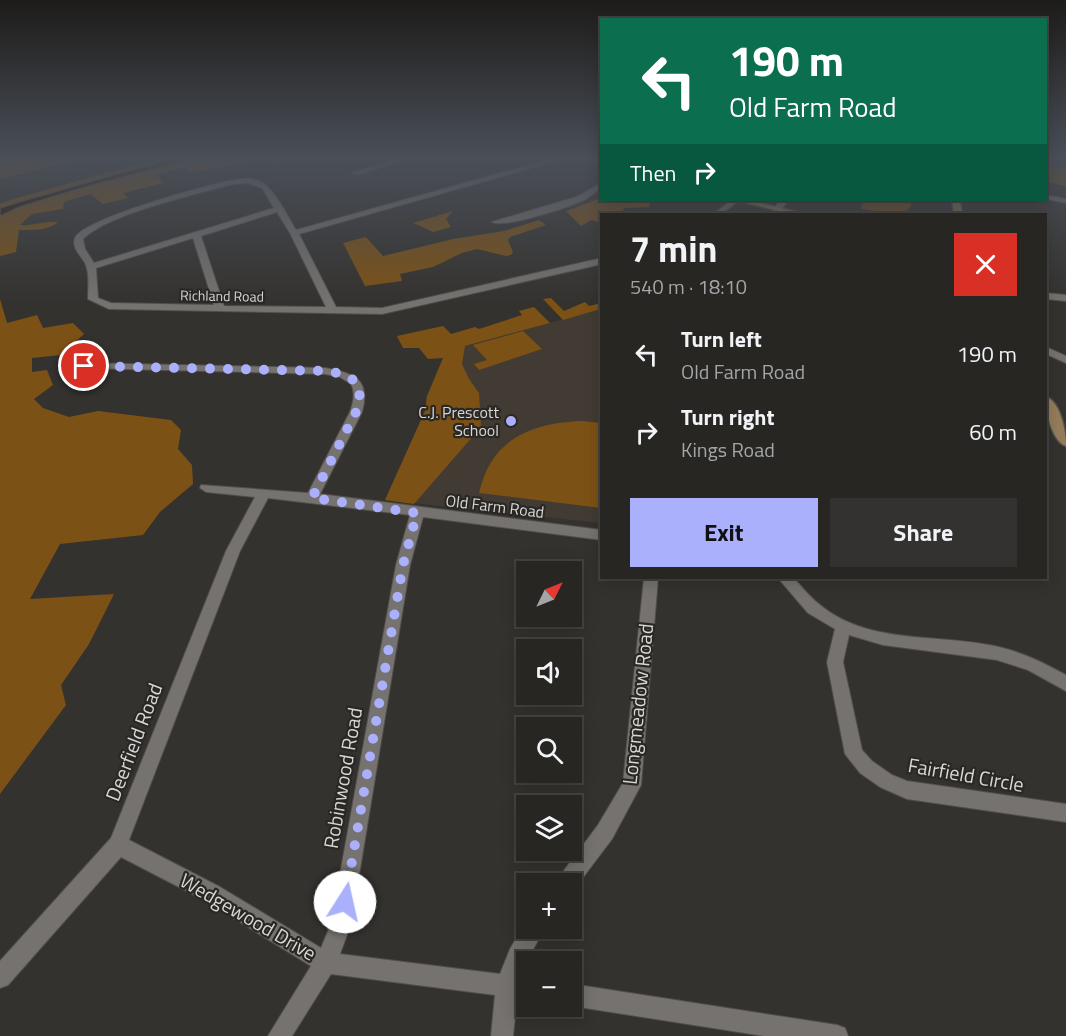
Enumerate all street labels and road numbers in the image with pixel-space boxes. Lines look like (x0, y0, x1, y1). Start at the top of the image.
street label: Richland Road (180, 284, 264, 307)
street label: Old Farm Road (444, 488, 546, 524)
street label: Longmeadow Road (614, 622, 661, 786)
street label: Deerfield Road (97, 678, 170, 805)
street label: Robinwood Road (315, 705, 370, 851)
street label: Fairfield Circle (906, 749, 1027, 800)
street label: Wedgewood Drive (174, 865, 322, 968)

